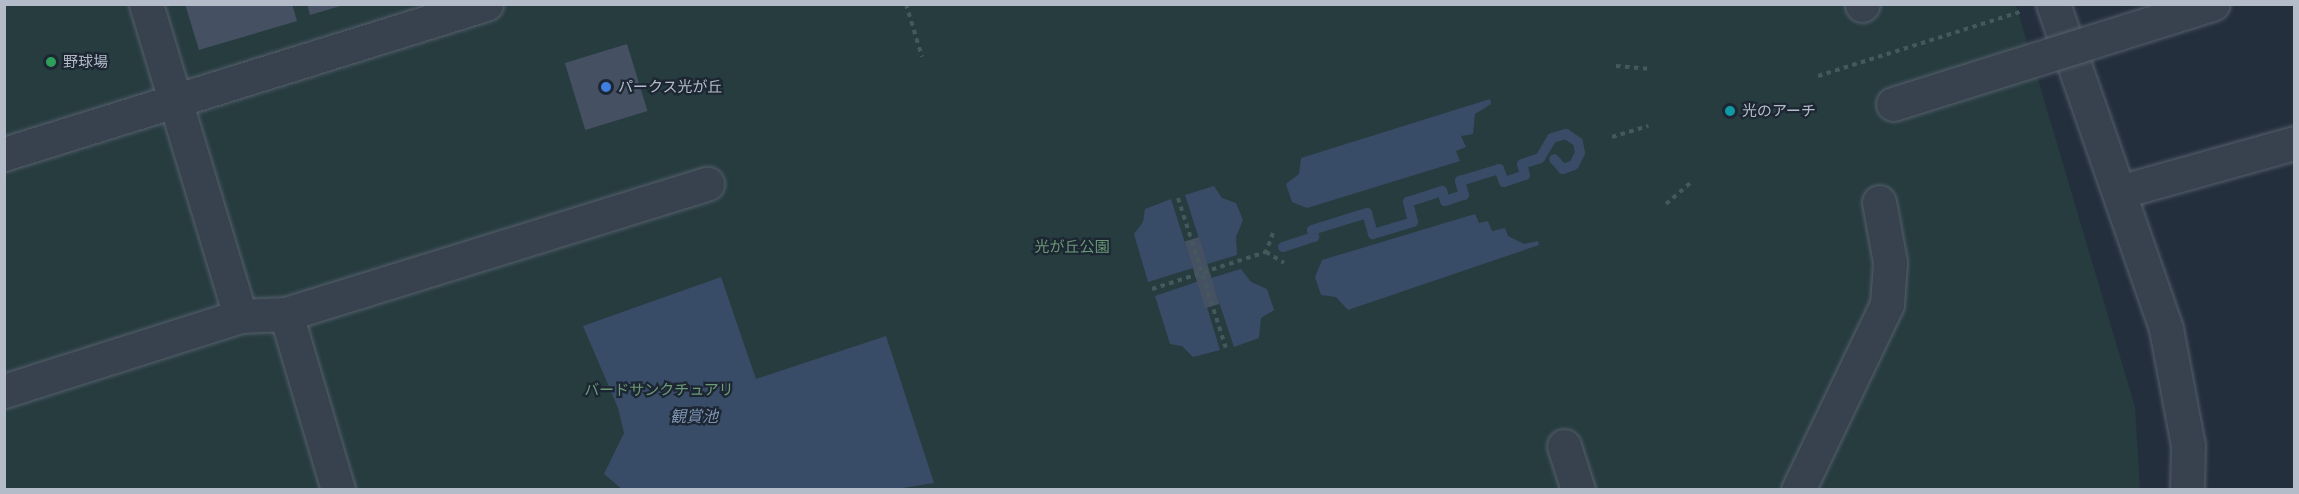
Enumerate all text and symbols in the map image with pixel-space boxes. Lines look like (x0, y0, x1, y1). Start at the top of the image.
place label: 野球場 (63, 53, 108, 71)
marker: 野球場 (44, 55, 58, 69)
place label: パークス光が丘 (618, 78, 723, 96)
marker: パークス光が丘 (599, 80, 613, 94)
place label: 光のアーチ (1742, 102, 1816, 120)
marker: 光のアーチ (1723, 104, 1737, 118)
park label: 光が丘公園 (1035, 238, 1109, 256)
park label: バードサンクチュアリ (584, 381, 734, 399)
water label: 観賞池 (670, 407, 718, 427)

